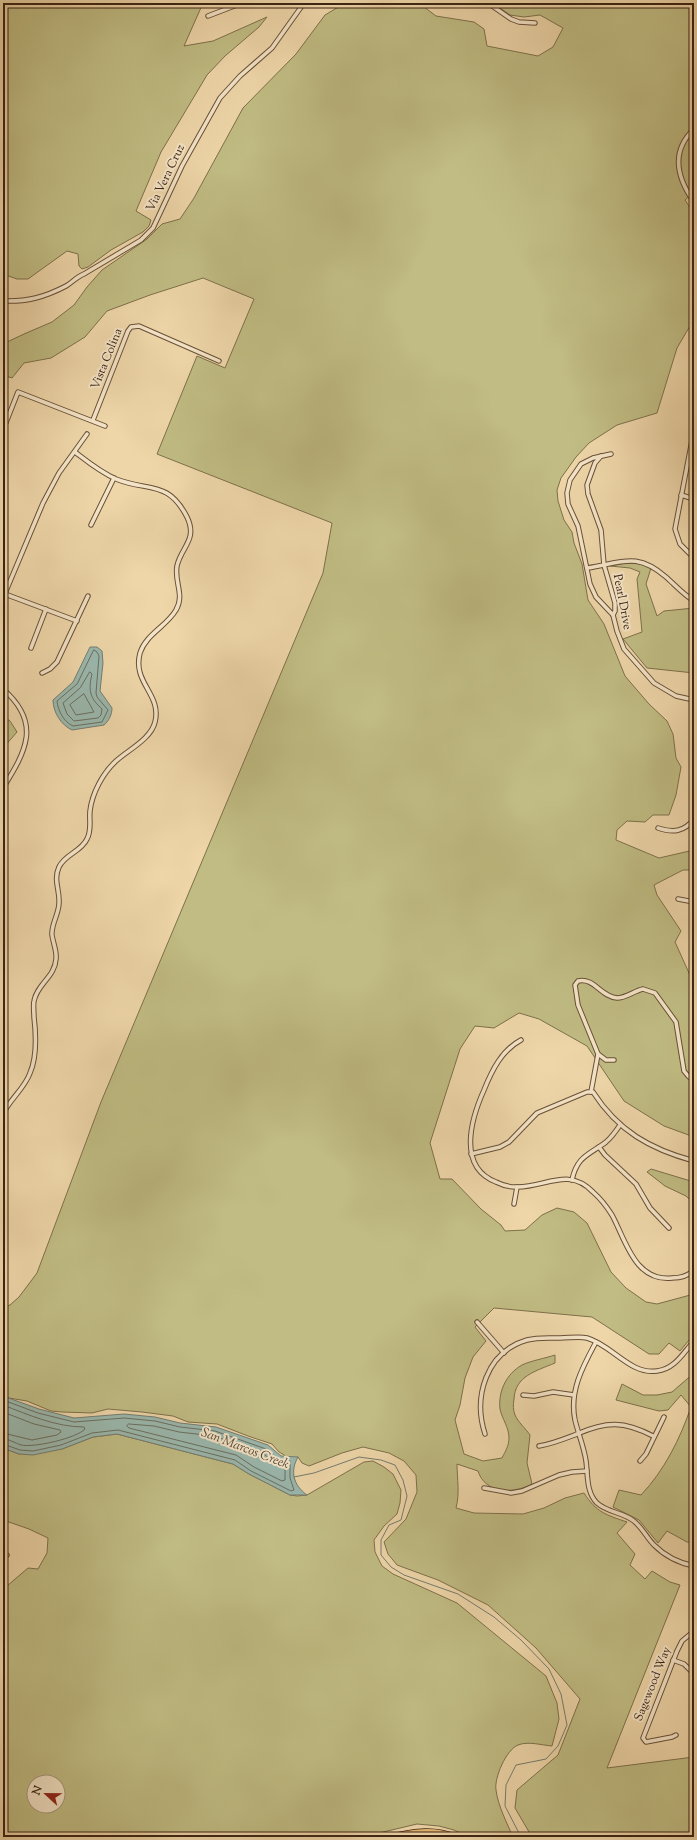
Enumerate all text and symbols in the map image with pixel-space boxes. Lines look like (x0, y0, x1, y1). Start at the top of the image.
street label: Via Vera Cruz (142, 141, 190, 215)
street label: Vista Colina (87, 325, 128, 392)
street label: Pearl Drive (608, 573, 636, 632)
water label: San Marcos Creek (198, 1424, 292, 1474)
street label: Sagewood Way (630, 1644, 676, 1724)
north arrow (26, 1774, 66, 1814)
text: N (28, 1783, 47, 1799)

